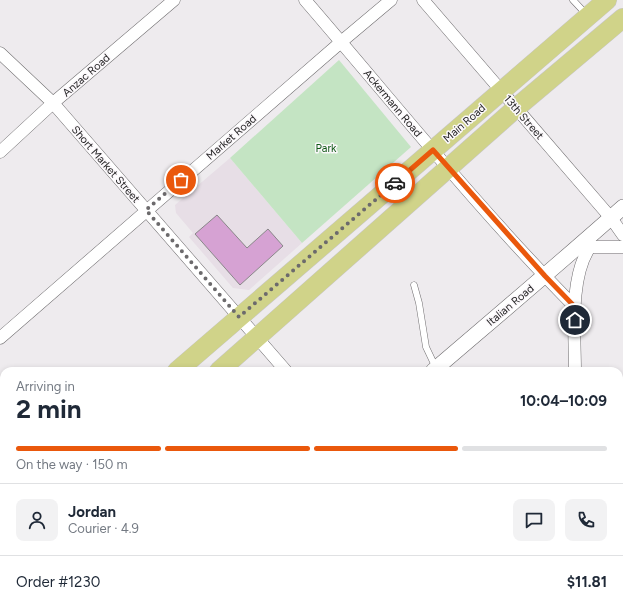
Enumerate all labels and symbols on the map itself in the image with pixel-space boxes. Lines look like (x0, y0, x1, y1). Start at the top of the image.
street label: Anzac Road (60, 51, 113, 100)
street label: Ackermann Road (361, 67, 424, 140)
street label: 13th Street (501, 93, 546, 142)
street label: Main Road (441, 102, 488, 145)
street label: Market Road (204, 112, 259, 163)
street label: Short Market Street (69, 123, 142, 205)
park label: Park (316, 142, 337, 155)
pin (164, 163, 198, 197)
courier (375, 163, 415, 203)
street label: Italian Road (484, 282, 537, 329)
pin (558, 303, 592, 337)

